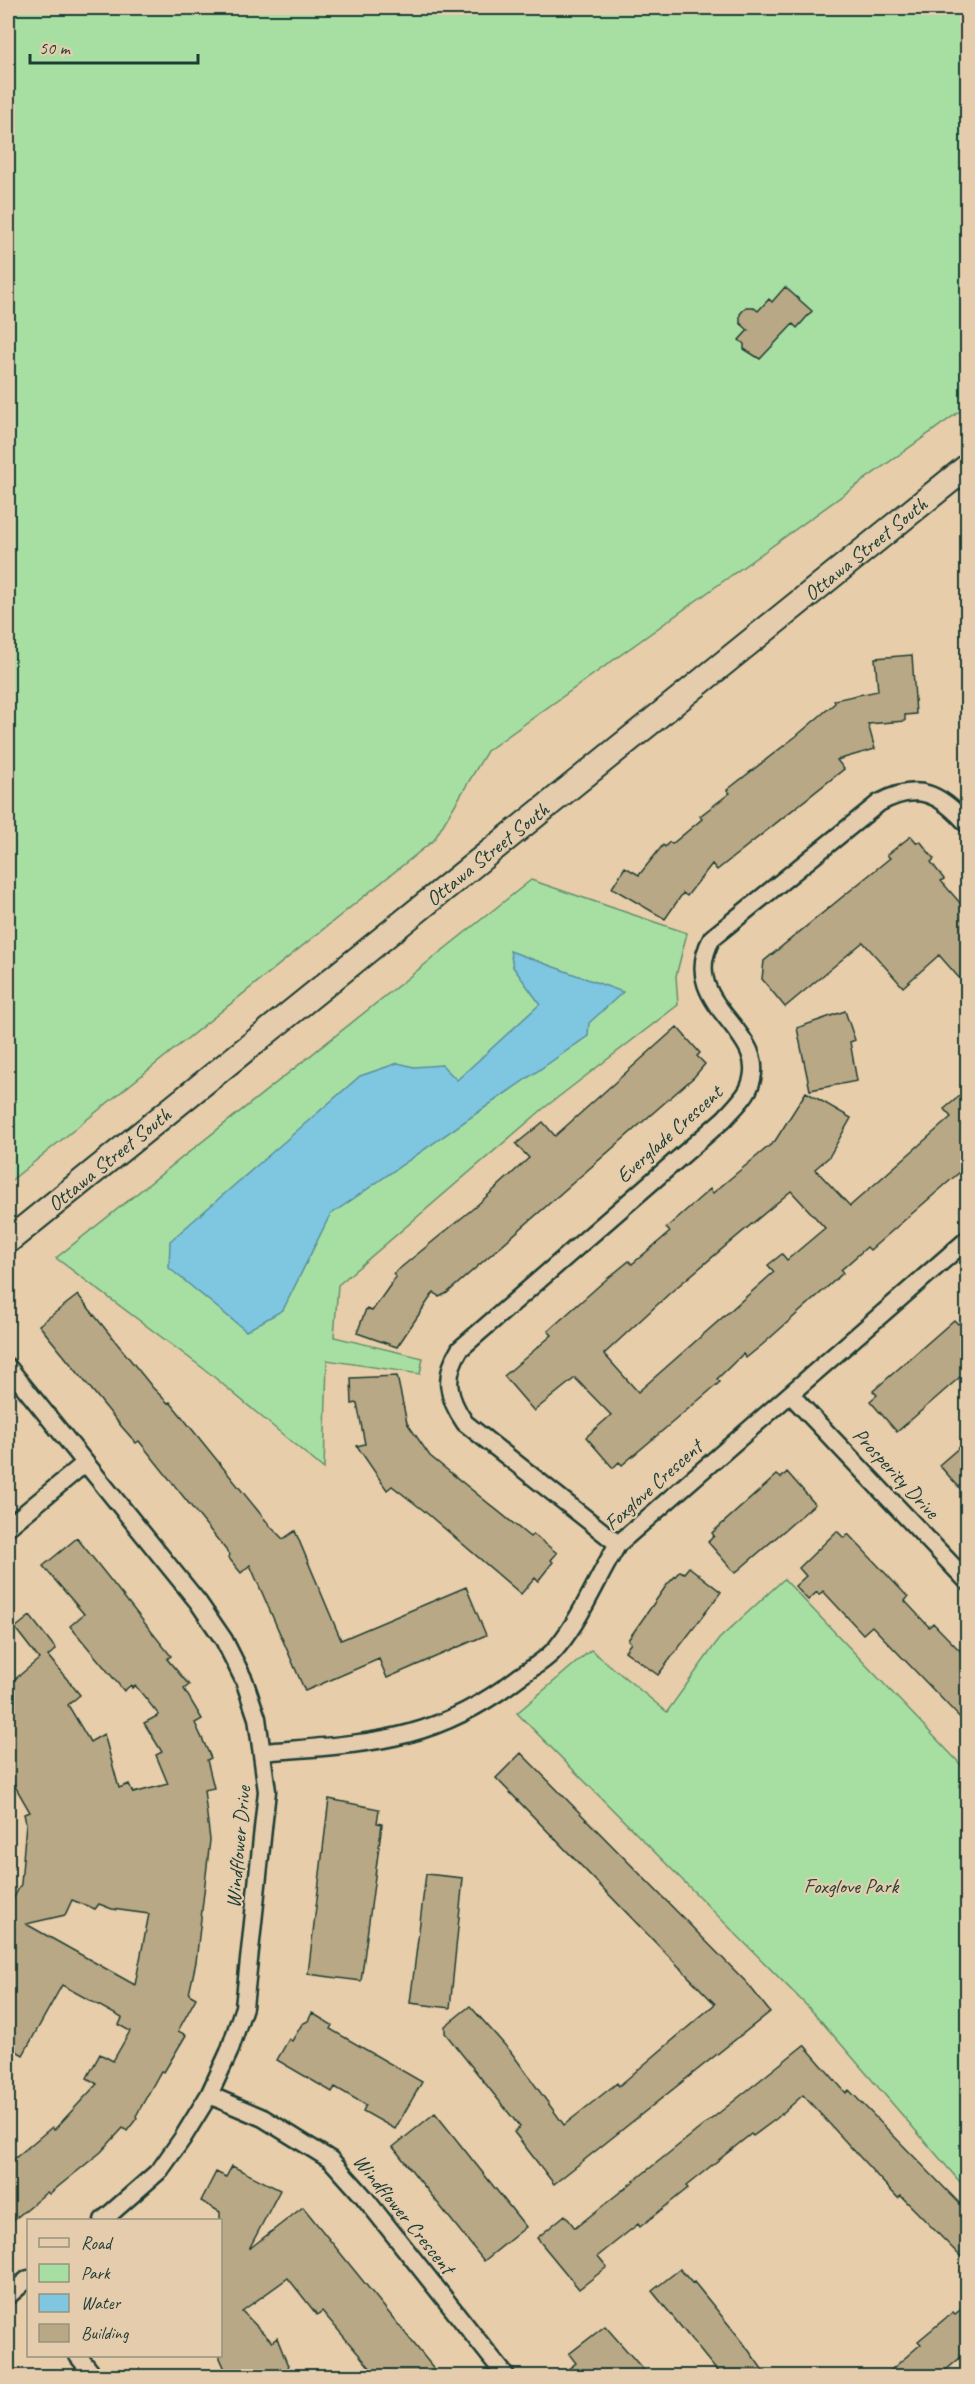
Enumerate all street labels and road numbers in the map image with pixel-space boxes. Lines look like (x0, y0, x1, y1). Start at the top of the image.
street label: Ottawa Street South (799, 490, 934, 606)
street label: Ottawa Street South (420, 796, 555, 912)
street label: Everglade Crescent (611, 1078, 729, 1188)
street label: Ottawa Street South (42, 1101, 177, 1217)
street label: Prosperity Drive (847, 1422, 946, 1525)
street label: Foxglove Crescent (599, 1432, 710, 1536)
street label: Windflower Drive (220, 1784, 256, 1909)
street label: Windflower Crescent (348, 2149, 462, 2282)

